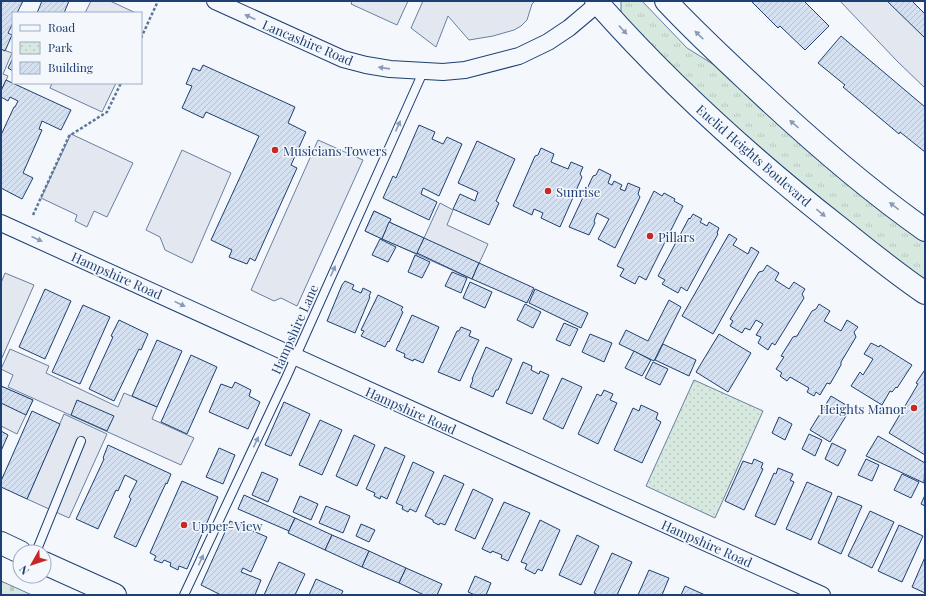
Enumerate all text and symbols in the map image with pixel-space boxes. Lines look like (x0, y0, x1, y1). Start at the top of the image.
legend (12, 12, 142, 84)
one-way arrow (244, 14, 255, 20)
street label: Lancashire Road (260, 15, 356, 69)
text: Road (48, 19, 75, 35)
one-way arrow (618, 25, 627, 35)
one-way arrow (694, 30, 704, 40)
text: Park (48, 39, 73, 55)
text: Building (48, 59, 94, 75)
one-way arrow (378, 65, 390, 71)
street label: Euclid Heights Boulevard (693, 100, 815, 210)
one-way arrow (789, 119, 799, 128)
one-way arrow (395, 121, 401, 132)
place label: Musicians Towers (283, 142, 387, 159)
marker: Musicians Towers (270, 145, 280, 155)
place label: Sunrise (556, 183, 601, 200)
marker: Sunrise (543, 186, 553, 196)
one-way arrow (889, 202, 900, 211)
one-way arrow (815, 208, 826, 217)
place label: Pillars (658, 228, 695, 245)
marker: Pillars (645, 231, 655, 241)
one-way arrow (31, 236, 42, 242)
street label: Hampshire Road (69, 247, 165, 303)
one-way arrow (331, 264, 337, 276)
street label: Hampshire Lane (267, 281, 322, 377)
one-way arrow (175, 301, 186, 307)
street label: Hampshire Road (363, 382, 459, 438)
place label: Heights Manor (819, 400, 906, 417)
marker: Heights Manor (909, 403, 919, 413)
one-way arrow (253, 436, 259, 447)
street label: Hampshire Road (659, 515, 755, 571)
place label: Upper-View (192, 517, 262, 534)
marker: Upper-View (179, 520, 189, 530)
north arrow (12, 544, 52, 584)
one-way arrow (198, 554, 204, 565)
text: N (15, 563, 32, 578)

